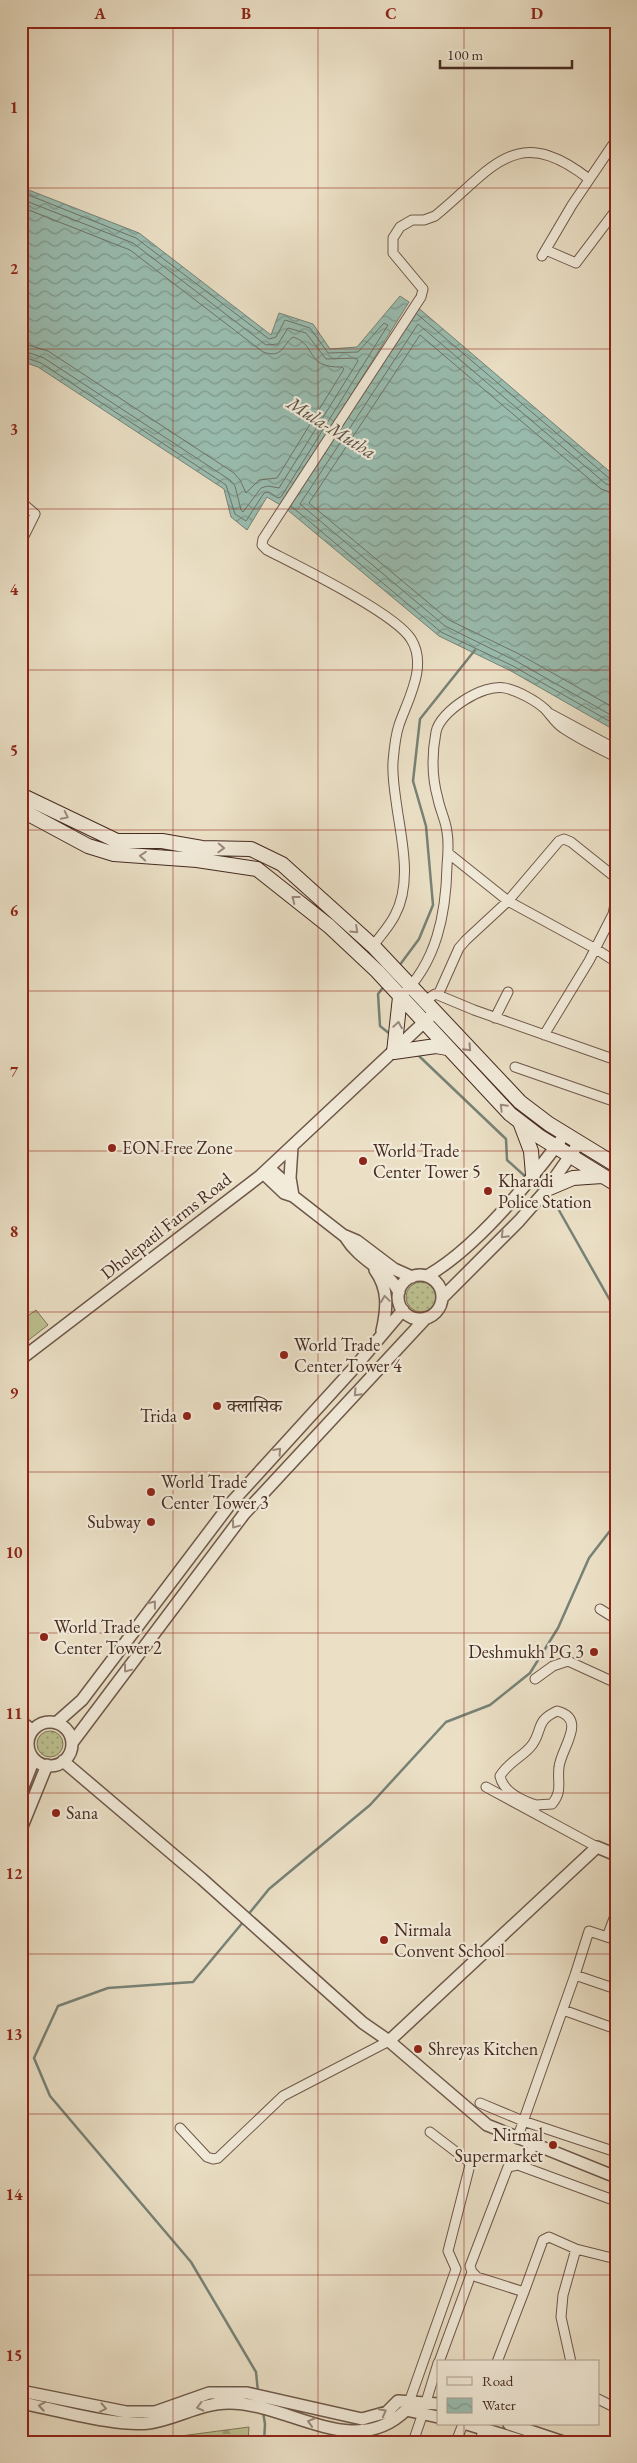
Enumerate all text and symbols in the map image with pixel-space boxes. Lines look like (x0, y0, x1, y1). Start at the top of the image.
text: A (93, 3, 106, 24)
text: B (241, 3, 251, 24)
text: C (385, 3, 397, 24)
text: D (531, 3, 543, 24)
scale bar (440, 38, 572, 70)
text: 100 m (447, 45, 484, 64)
text: 1 (10, 97, 18, 118)
text: 2 (10, 258, 19, 279)
water label: Mula-Mutha (282, 390, 381, 465)
text: 3 (10, 419, 18, 440)
text: 4 (10, 579, 19, 600)
text: 5 (10, 740, 18, 761)
one-way arrow (60, 810, 69, 820)
one-way arrow (218, 843, 226, 854)
one-way arrow (139, 851, 147, 862)
one-way arrow (292, 896, 301, 904)
text: 6 (10, 900, 19, 921)
one-way arrow (350, 924, 359, 933)
one-way arrow (393, 1020, 403, 1029)
one-way arrow (462, 1042, 471, 1051)
text: 7 (10, 1061, 19, 1082)
one-way arrow (500, 1104, 509, 1113)
place label: EON Free Zone (122, 1136, 233, 1159)
place label: World Trade Center Tower 5 (373, 1139, 481, 1183)
marker: EON Free Zone (106, 1142, 118, 1154)
marker: World Trade Center Tower 5 (357, 1155, 369, 1167)
street label: Dholepatil Farms Road (96, 1167, 236, 1284)
place label: Kharadi Police Station (498, 1169, 592, 1213)
marker: Kharadi Police Station (482, 1185, 494, 1197)
text: 8 (10, 1221, 18, 1242)
one-way arrow (501, 1229, 510, 1238)
one-way arrow (381, 1294, 391, 1303)
place label: World Trade Center Tower 4 (294, 1333, 402, 1377)
marker: World Trade Center Tower 4 (278, 1349, 290, 1361)
text: 9 (10, 1382, 19, 1403)
one-way arrow (354, 1387, 363, 1396)
place label: क्लासिक (226, 1394, 283, 1417)
marker: क्लासिक (211, 1400, 223, 1412)
place label: Trida (140, 1404, 178, 1427)
marker: Trida (181, 1410, 193, 1422)
one-way arrow (272, 1447, 281, 1456)
place label: World Trade Center Tower 3 (161, 1470, 269, 1514)
marker: World Trade Center Tower 3 (145, 1486, 157, 1498)
place label: Subway (87, 1510, 141, 1533)
marker: Subway (145, 1516, 157, 1528)
one-way arrow (233, 1519, 241, 1528)
text: 10 (6, 1542, 23, 1563)
one-way arrow (148, 1601, 156, 1610)
place label: World Trade Center Tower 2 (54, 1615, 162, 1659)
marker: World Trade Center Tower 2 (38, 1631, 50, 1643)
place label: Deshmukh PG 3 (468, 1640, 584, 1663)
marker: Deshmukh PG 3 (588, 1646, 600, 1658)
one-way arrow (124, 1663, 133, 1673)
text: 11 (6, 1703, 22, 1724)
place label: Sana (66, 1801, 99, 1824)
marker: Sana (50, 1807, 62, 1819)
text: 12 (6, 1863, 23, 1884)
place label: Nirmala Convent School (394, 1918, 505, 1962)
marker: Nirmala Convent School (378, 1934, 390, 1946)
text: 13 (6, 2024, 22, 2045)
place label: Shreyas Kitchen (428, 2037, 539, 2060)
marker: Shreyas Kitchen (412, 2043, 424, 2055)
place label: Nirmal Supermarket (454, 2123, 543, 2167)
marker: Nirmal Supermarket (547, 2139, 559, 2151)
text: 14 (6, 2184, 23, 2205)
text: 15 (6, 2345, 22, 2366)
legend (437, 2360, 600, 2426)
text: Road (482, 2371, 514, 2390)
text: Water (482, 2395, 516, 2414)
one-way arrow (195, 2401, 204, 2412)
one-way arrow (37, 2402, 46, 2412)
one-way arrow (99, 2402, 108, 2413)
one-way arrow (377, 2409, 386, 2419)
one-way arrow (307, 2417, 315, 2427)

